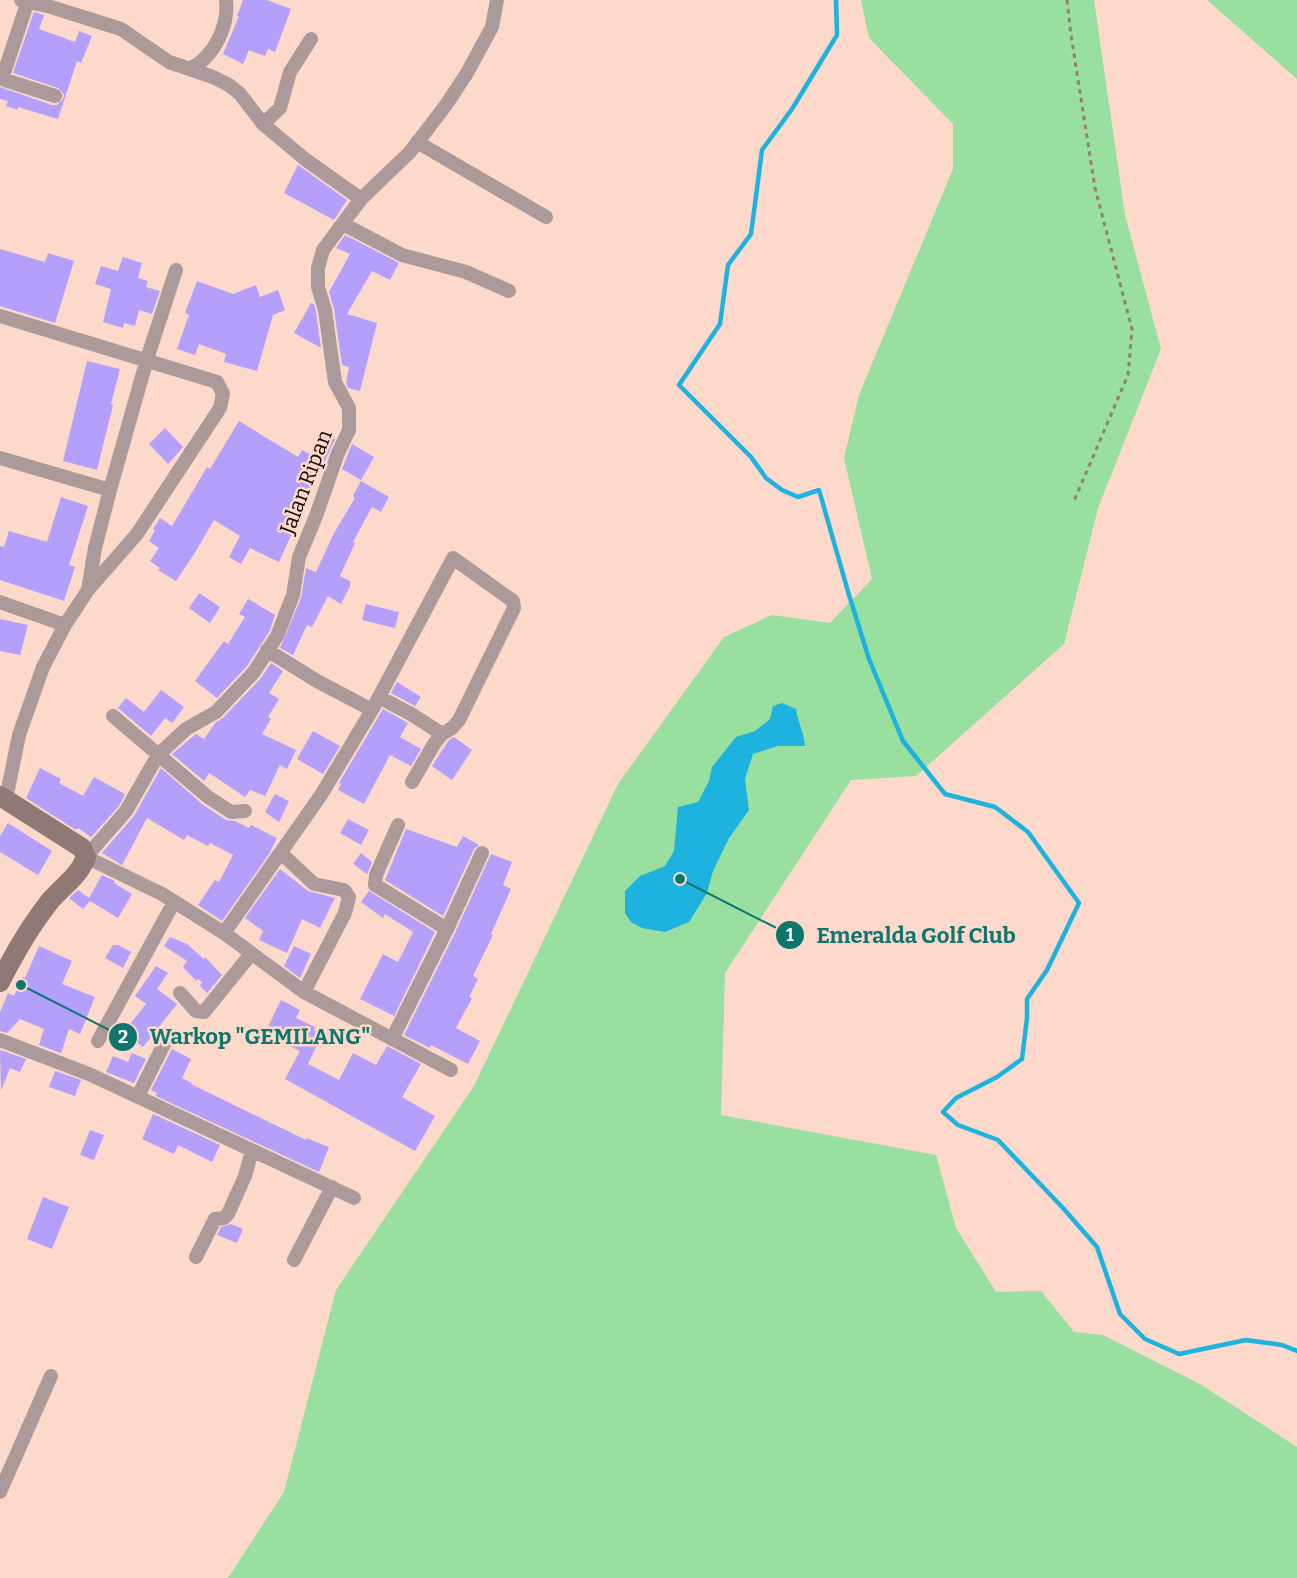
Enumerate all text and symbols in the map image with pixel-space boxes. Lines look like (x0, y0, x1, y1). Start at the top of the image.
street label: Jalan Ripan (274, 426, 338, 539)
callout: Emeralda Golf Club (775, 915, 1028, 955)
text: Emeralda Golf Club (816, 922, 1016, 949)
text: 1 (786, 924, 794, 946)
callout: Warkop "GEMILANG" (108, 1017, 382, 1057)
text: Warkop "GEMILANG" (150, 1023, 370, 1050)
text: 2 (118, 1026, 128, 1048)

